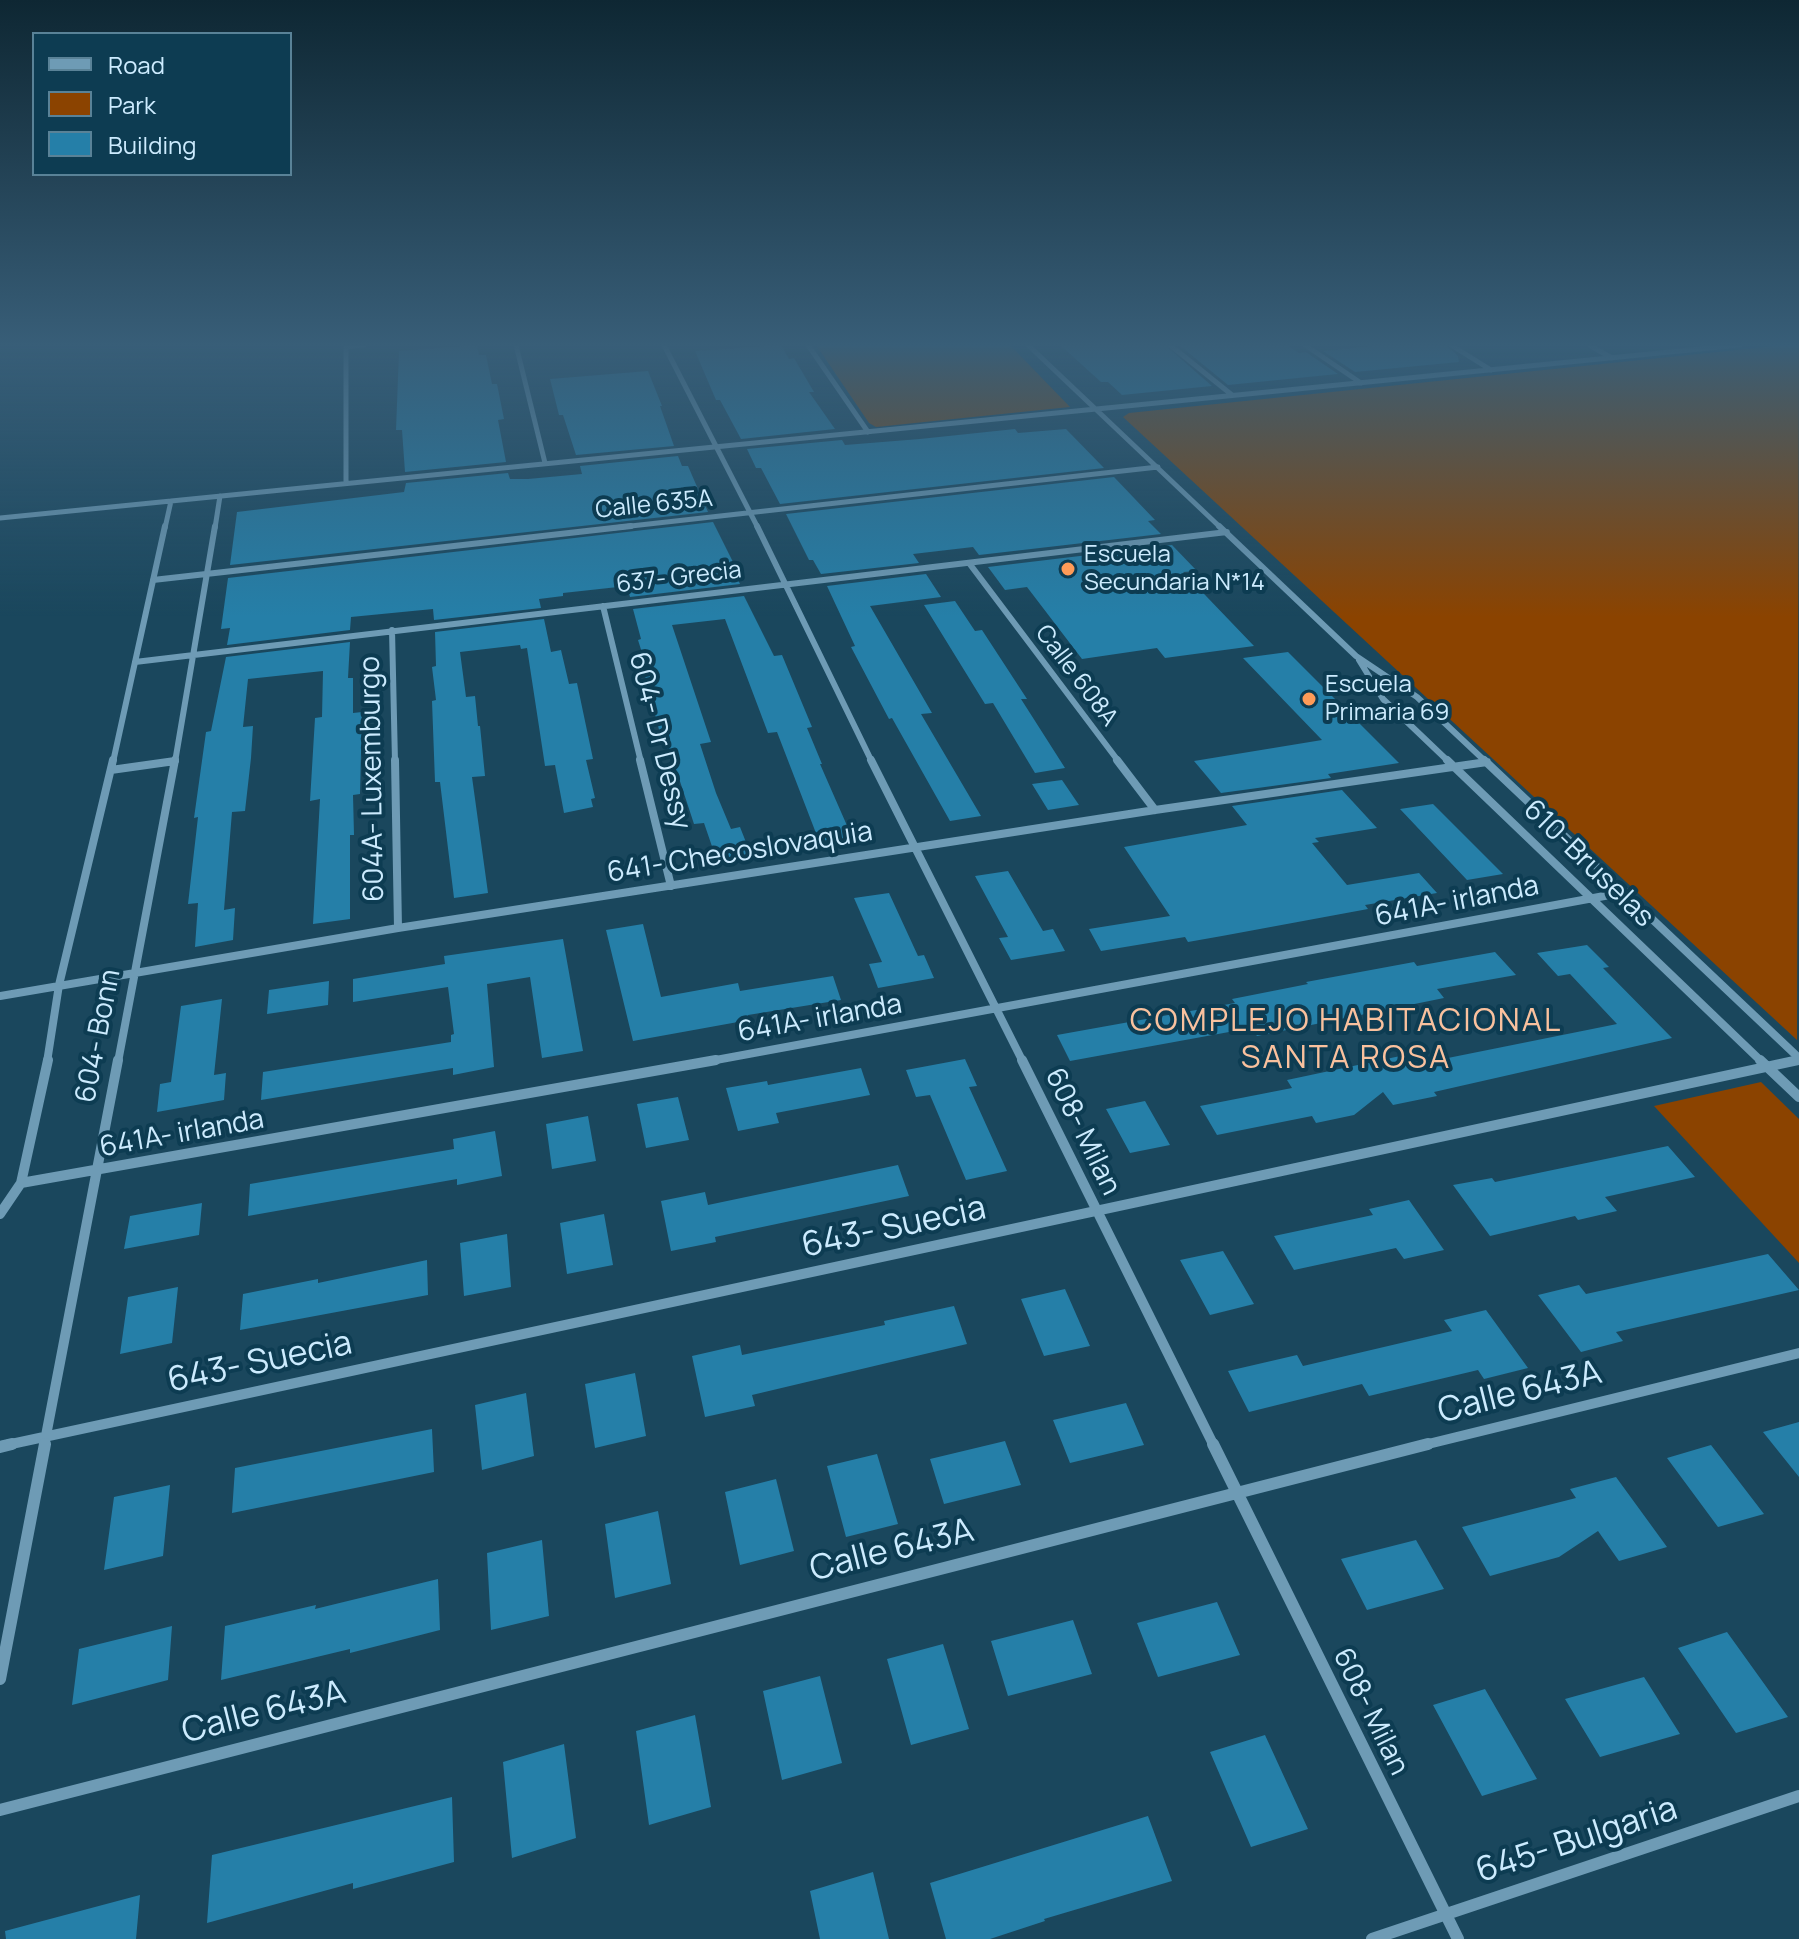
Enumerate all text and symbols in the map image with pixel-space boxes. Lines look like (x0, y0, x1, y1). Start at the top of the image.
legend (32, 32, 292, 176)
text: Road (108, 48, 165, 81)
text: Park (108, 88, 156, 121)
text: Building (108, 128, 196, 161)
street label: Calle 635A (594, 485, 714, 525)
place label: Escuela Secundaria N*14 (1084, 541, 1265, 597)
street label: 637- Grecia (615, 556, 743, 600)
marker: Escuela Secundaria N*14 (1059, 560, 1077, 578)
street label: Calle 608A (1029, 620, 1123, 732)
street label: 604- Dr Dessy (621, 649, 697, 833)
street label: 604A- Luxemburgo (354, 656, 392, 902)
place label: Escuela Primaria 69 (1325, 671, 1449, 727)
marker: Escuela Primaria 69 (1300, 690, 1318, 708)
street label: 610-Bruselas (1516, 793, 1660, 935)
street label: 641- Checoslovaquia (605, 815, 875, 891)
street label: 641A- irlanda (1372, 870, 1542, 934)
street label: 604- Bonn (70, 966, 128, 1106)
street label: 641A- irlanda (735, 988, 905, 1050)
district label: COMPLEJO HABITACIONAL SANTA ROSA (1130, 1003, 1562, 1078)
street label: 608- Milan (1037, 1063, 1127, 1201)
street label: 641A- irlanda (97, 1103, 267, 1165)
street label: 643- Suecia (798, 1189, 990, 1267)
street label: 643- Suecia (164, 1324, 356, 1402)
street label: Calle 643A (1434, 1353, 1606, 1433)
street label: Calle 643A (806, 1511, 978, 1591)
street label: 608- Milan (1325, 1643, 1415, 1781)
street label: Calle 643A (178, 1673, 350, 1753)
street label: 645- Bulgaria (1471, 1789, 1683, 1893)

